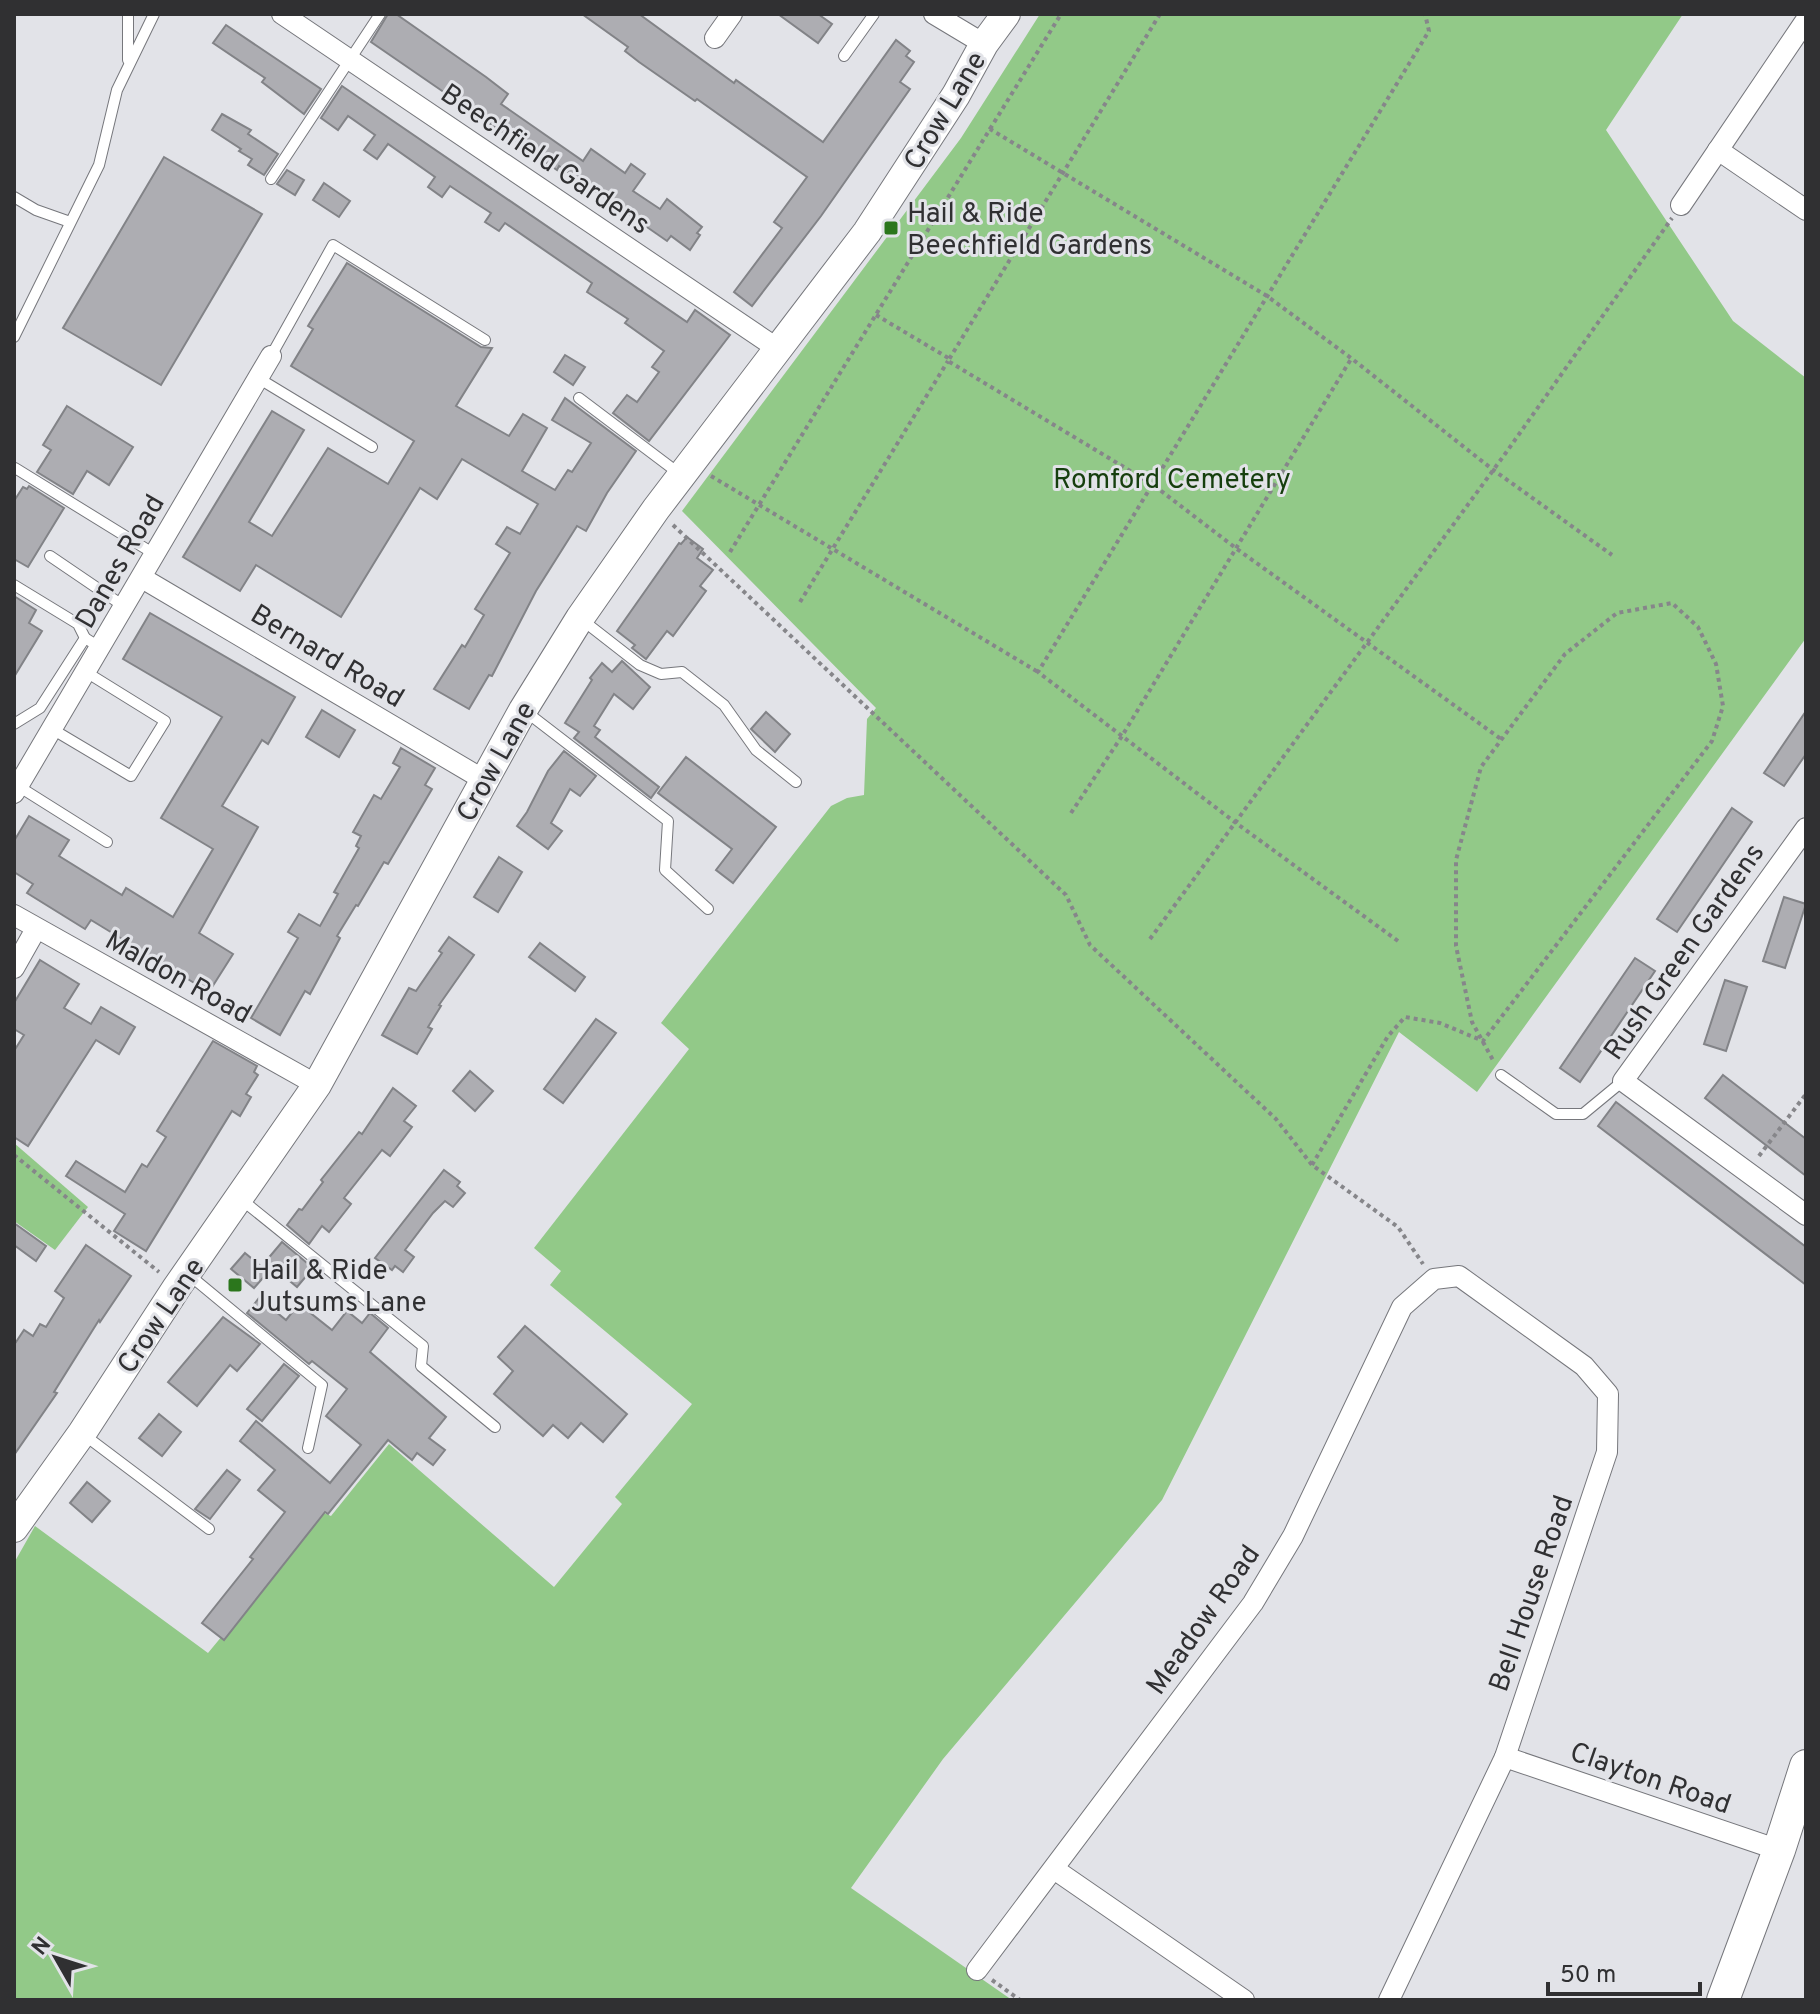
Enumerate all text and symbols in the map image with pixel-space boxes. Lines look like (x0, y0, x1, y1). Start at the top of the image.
street label: Crow Lane (897, 46, 996, 177)
street label: Beechfield Gardens (433, 77, 656, 244)
place label: Hail & Ride Beechfield Gardens (907, 197, 1152, 265)
marker: Hail & Ride Beechfield Gardens (882, 219, 900, 237)
park label: Romford Cemetery (1053, 463, 1291, 499)
street label: Danes Road (69, 489, 174, 636)
street label: Bernard Road (243, 598, 410, 718)
street label: Crow Lane (450, 696, 545, 829)
street label: Rush Green Gardens (1597, 837, 1774, 1068)
street label: Maldon Road (98, 924, 257, 1034)
street label: Crow Lane (111, 1252, 214, 1382)
place label: Hail & Ride Jutsums Lane (251, 1254, 427, 1322)
marker: Hail & Ride Jutsums Lane (226, 1276, 244, 1294)
street label: Bell House Road (1482, 1491, 1583, 1697)
street label: Meadow Road (1139, 1539, 1269, 1703)
street label: Clayton Road (1565, 1735, 1735, 1824)
north arrow (16, 1918, 96, 1998)
text: N (27, 1932, 58, 1962)
scale bar (1548, 1946, 1700, 1996)
text: 50 m (1560, 1961, 1616, 1991)

